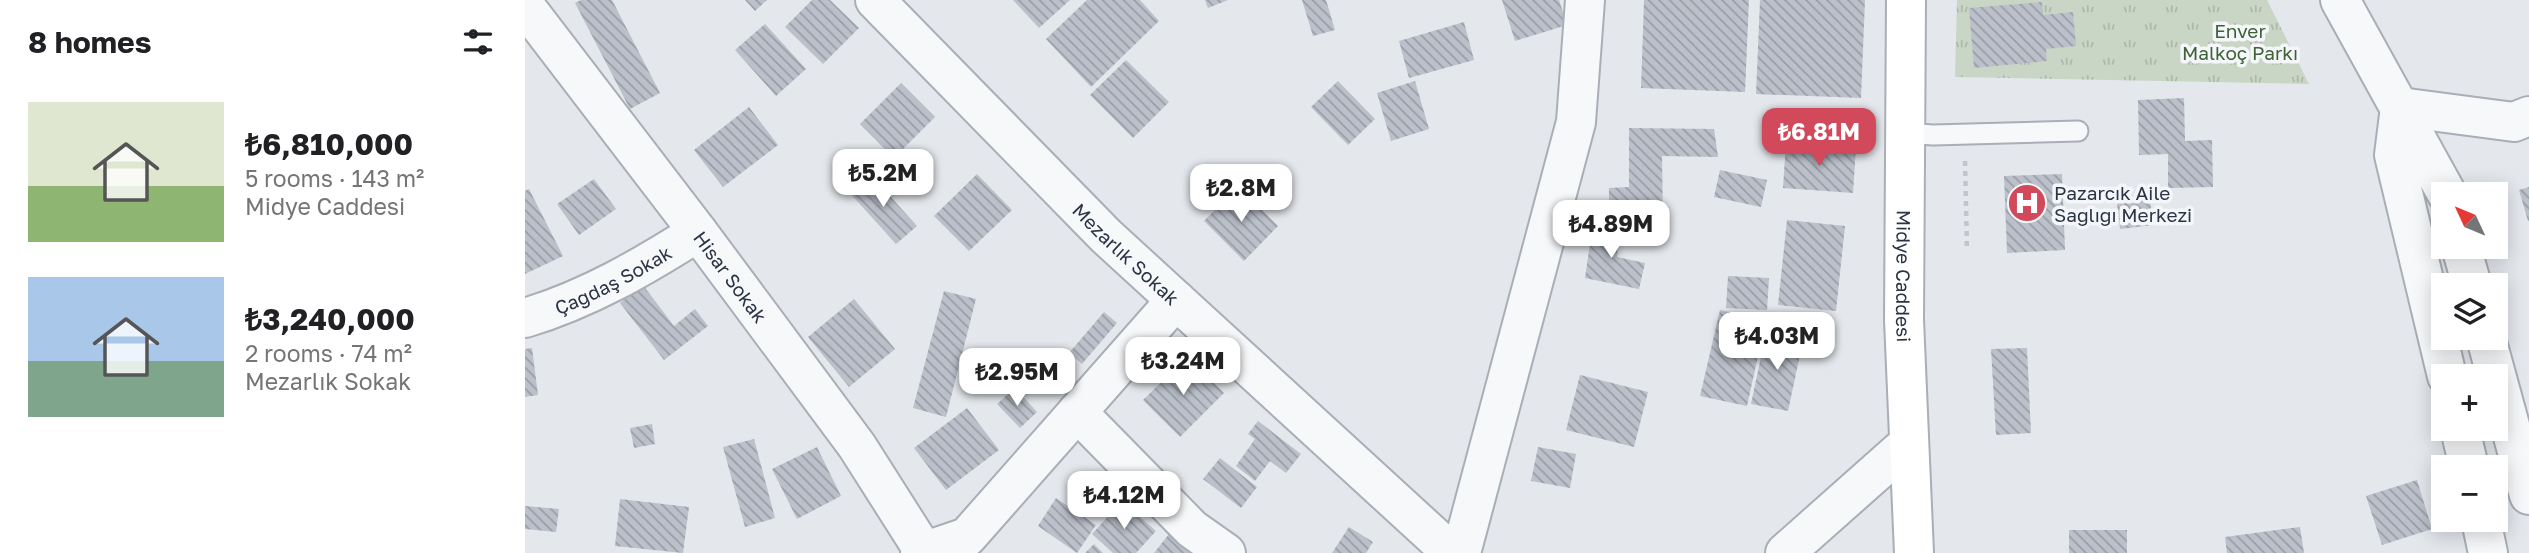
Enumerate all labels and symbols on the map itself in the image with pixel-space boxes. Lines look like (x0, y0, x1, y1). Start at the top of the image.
park label: Enver Malkoç Parkı (2182, 19, 2298, 64)
pin: ₺6.81M (1762, 108, 1876, 168)
pin: ₺5.2M (834, 150, 932, 209)
pin: ₺2.8M (1192, 164, 1290, 224)
place label: Pazarcık Aile Sağlığı Merkezi (2054, 181, 2192, 226)
hospital icon: Pazarcık Aile Sağlığı Merkezi (2006, 182, 2048, 224)
north arrow (2431, 182, 2508, 259)
street label: Mezarlık Sokak (1068, 198, 1184, 309)
pin: ₺4.89M (1554, 201, 1668, 260)
street label: Midye Caddesi (1892, 210, 1916, 343)
street label: Hisar Sokak (690, 226, 773, 327)
street label: Çağdaş Sokak (551, 240, 676, 318)
pin: ₺4.03M (1720, 312, 1834, 372)
pin: ₺3.24M (1126, 338, 1240, 397)
pin: ₺2.95M (960, 348, 1074, 408)
pin: ₺4.12M (1067, 472, 1181, 531)

